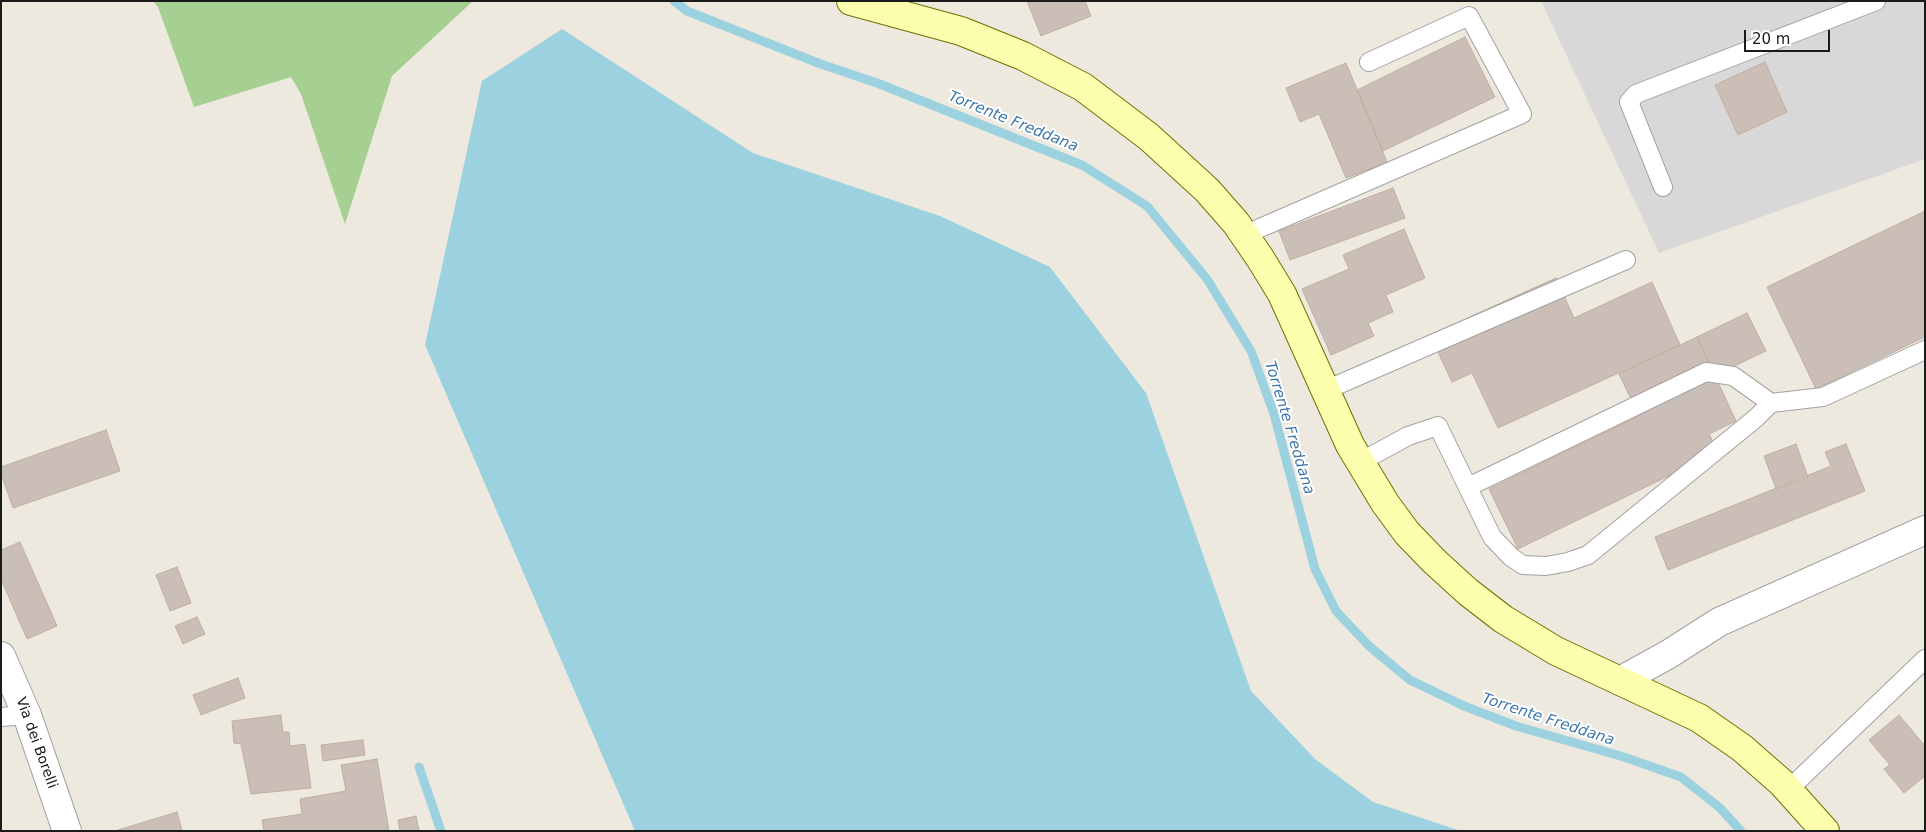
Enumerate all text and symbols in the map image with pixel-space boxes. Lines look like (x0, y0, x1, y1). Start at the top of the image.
scale bar (1746, 20, 1832, 52)
text: 20 m (1752, 30, 1790, 48)
water label: Torrente Freddana (945, 88, 1081, 156)
water label: Torrente Freddana (1260, 359, 1318, 497)
water label: Torrente Freddana (1479, 690, 1617, 750)
street label: Via dei Borelli (12, 695, 60, 791)

